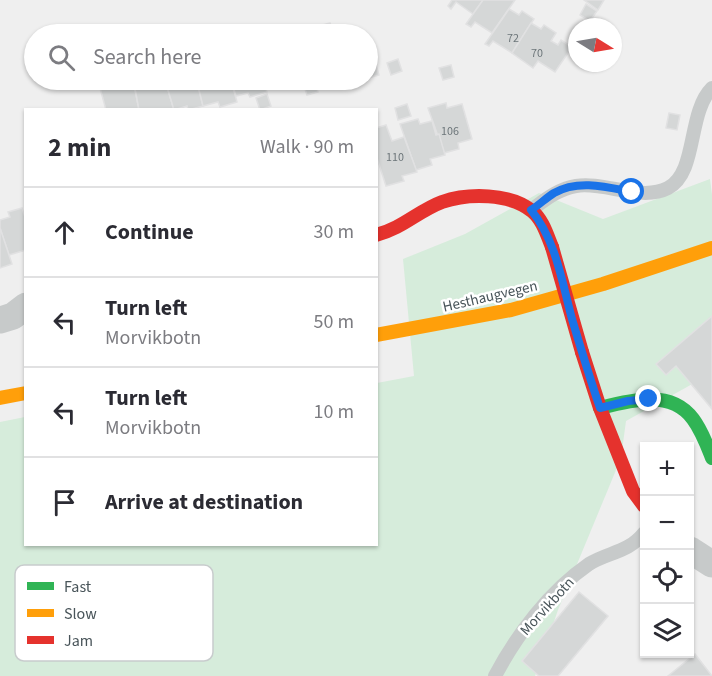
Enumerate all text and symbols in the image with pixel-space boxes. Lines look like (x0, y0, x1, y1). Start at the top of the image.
north arrow (568, 18, 622, 72)
search box (24, 24, 378, 90)
house number: 72 (507, 30, 519, 47)
icon: search (45, 41, 78, 74)
text: Search here (93, 41, 201, 73)
house number: 70 (531, 45, 543, 62)
house number: 106 (441, 123, 459, 140)
text: 2 min (48, 129, 111, 166)
text: Walk · 90 m (260, 133, 354, 161)
house number: 110 (386, 149, 404, 166)
route start (618, 178, 644, 204)
icon: ahead (48, 216, 81, 249)
text: Continue (105, 216, 194, 248)
text: 30 m (314, 218, 354, 246)
street label: Hesthaugvegen (441, 275, 540, 318)
text: Turn left (105, 292, 187, 324)
icon: left (48, 306, 81, 339)
text: 50 m (314, 308, 354, 336)
text: Morvikbotn (105, 324, 201, 352)
text: Turn left (105, 382, 187, 414)
route end (635, 385, 661, 411)
icon: left (48, 396, 81, 429)
text: 10 m (314, 398, 354, 426)
text: Morvikbotn (105, 414, 201, 442)
map controls (640, 442, 694, 658)
button: + (640, 442, 694, 496)
icon: arrive (48, 486, 81, 519)
text: Arrive at destination (105, 486, 303, 518)
button: − (640, 496, 694, 550)
button: locate (640, 550, 694, 604)
legend (15, 565, 213, 661)
street label: Morvikbotn (515, 572, 579, 640)
text: Fast (64, 576, 92, 598)
text: Slow (64, 603, 97, 625)
button: layers (640, 604, 694, 658)
text: Jam (64, 630, 93, 652)

